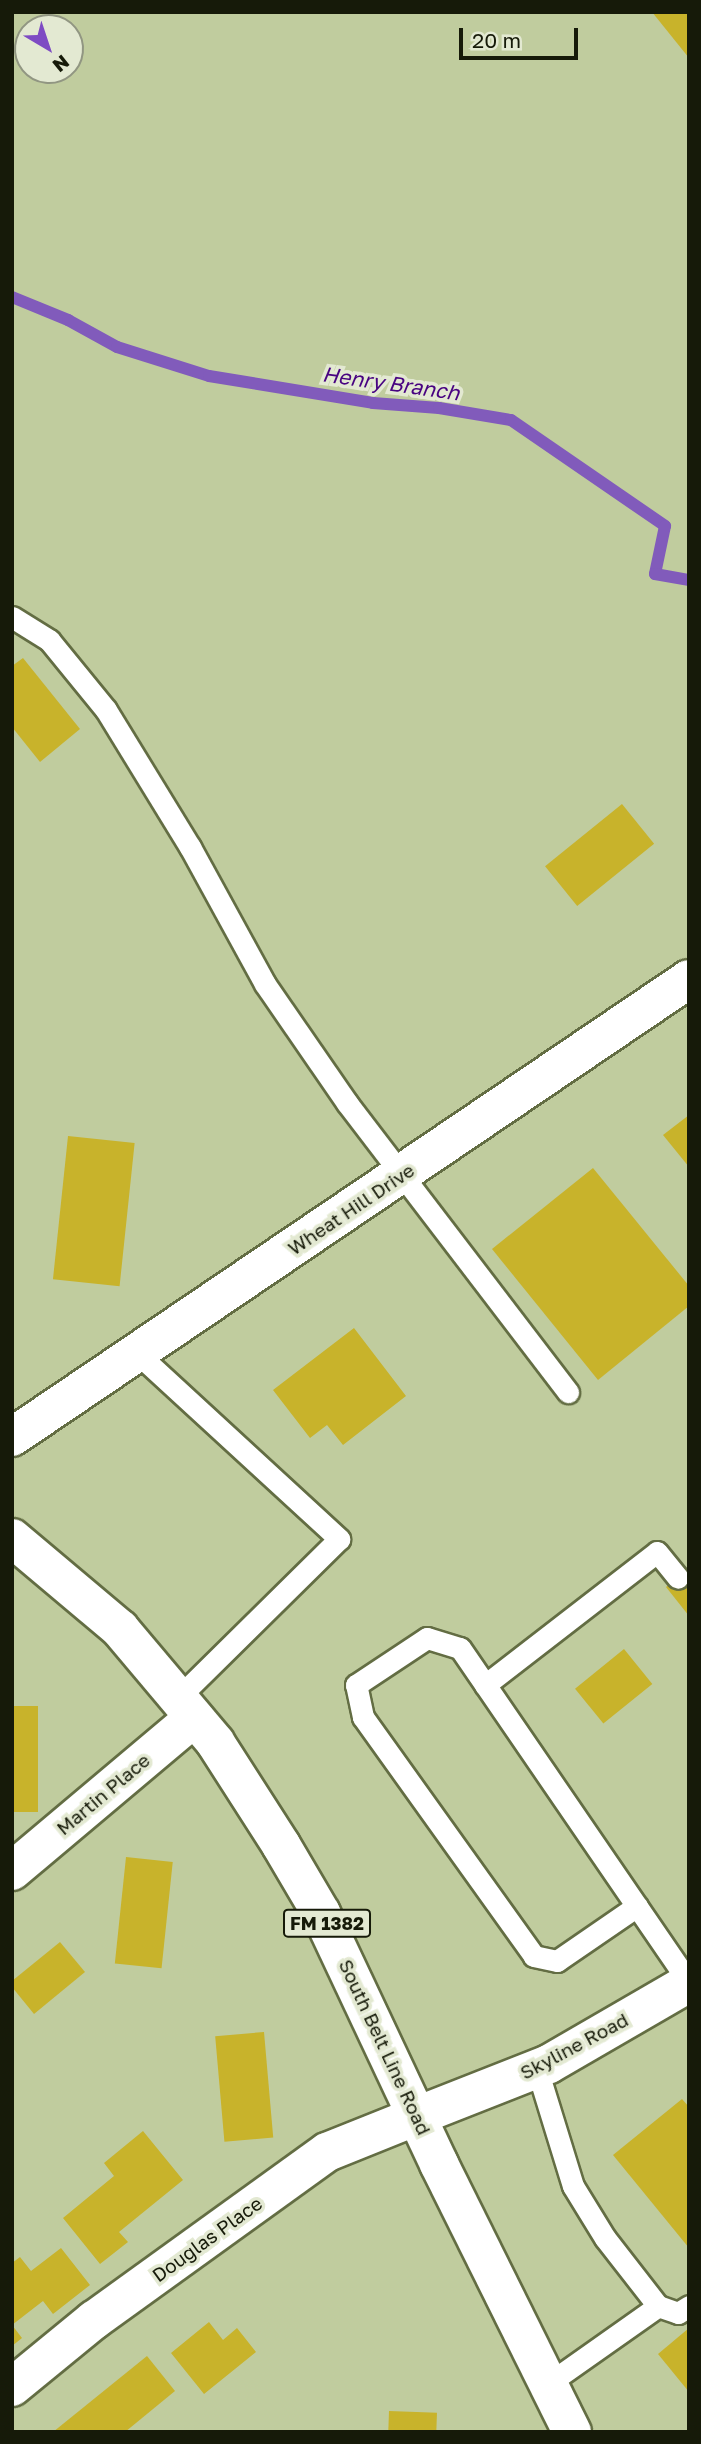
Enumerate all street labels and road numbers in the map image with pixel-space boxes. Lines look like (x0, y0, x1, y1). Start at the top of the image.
street label: Wheat Hill Drive (284, 1158, 418, 1260)
street label: Martin Place (52, 1748, 154, 1840)
road number: FM 1382 (282, 1909, 372, 1938)
street label: South Belt Line Road (334, 1956, 436, 2138)
street label: Skyline Road (516, 2008, 632, 2084)
street label: Douglas Place (148, 2192, 266, 2286)

